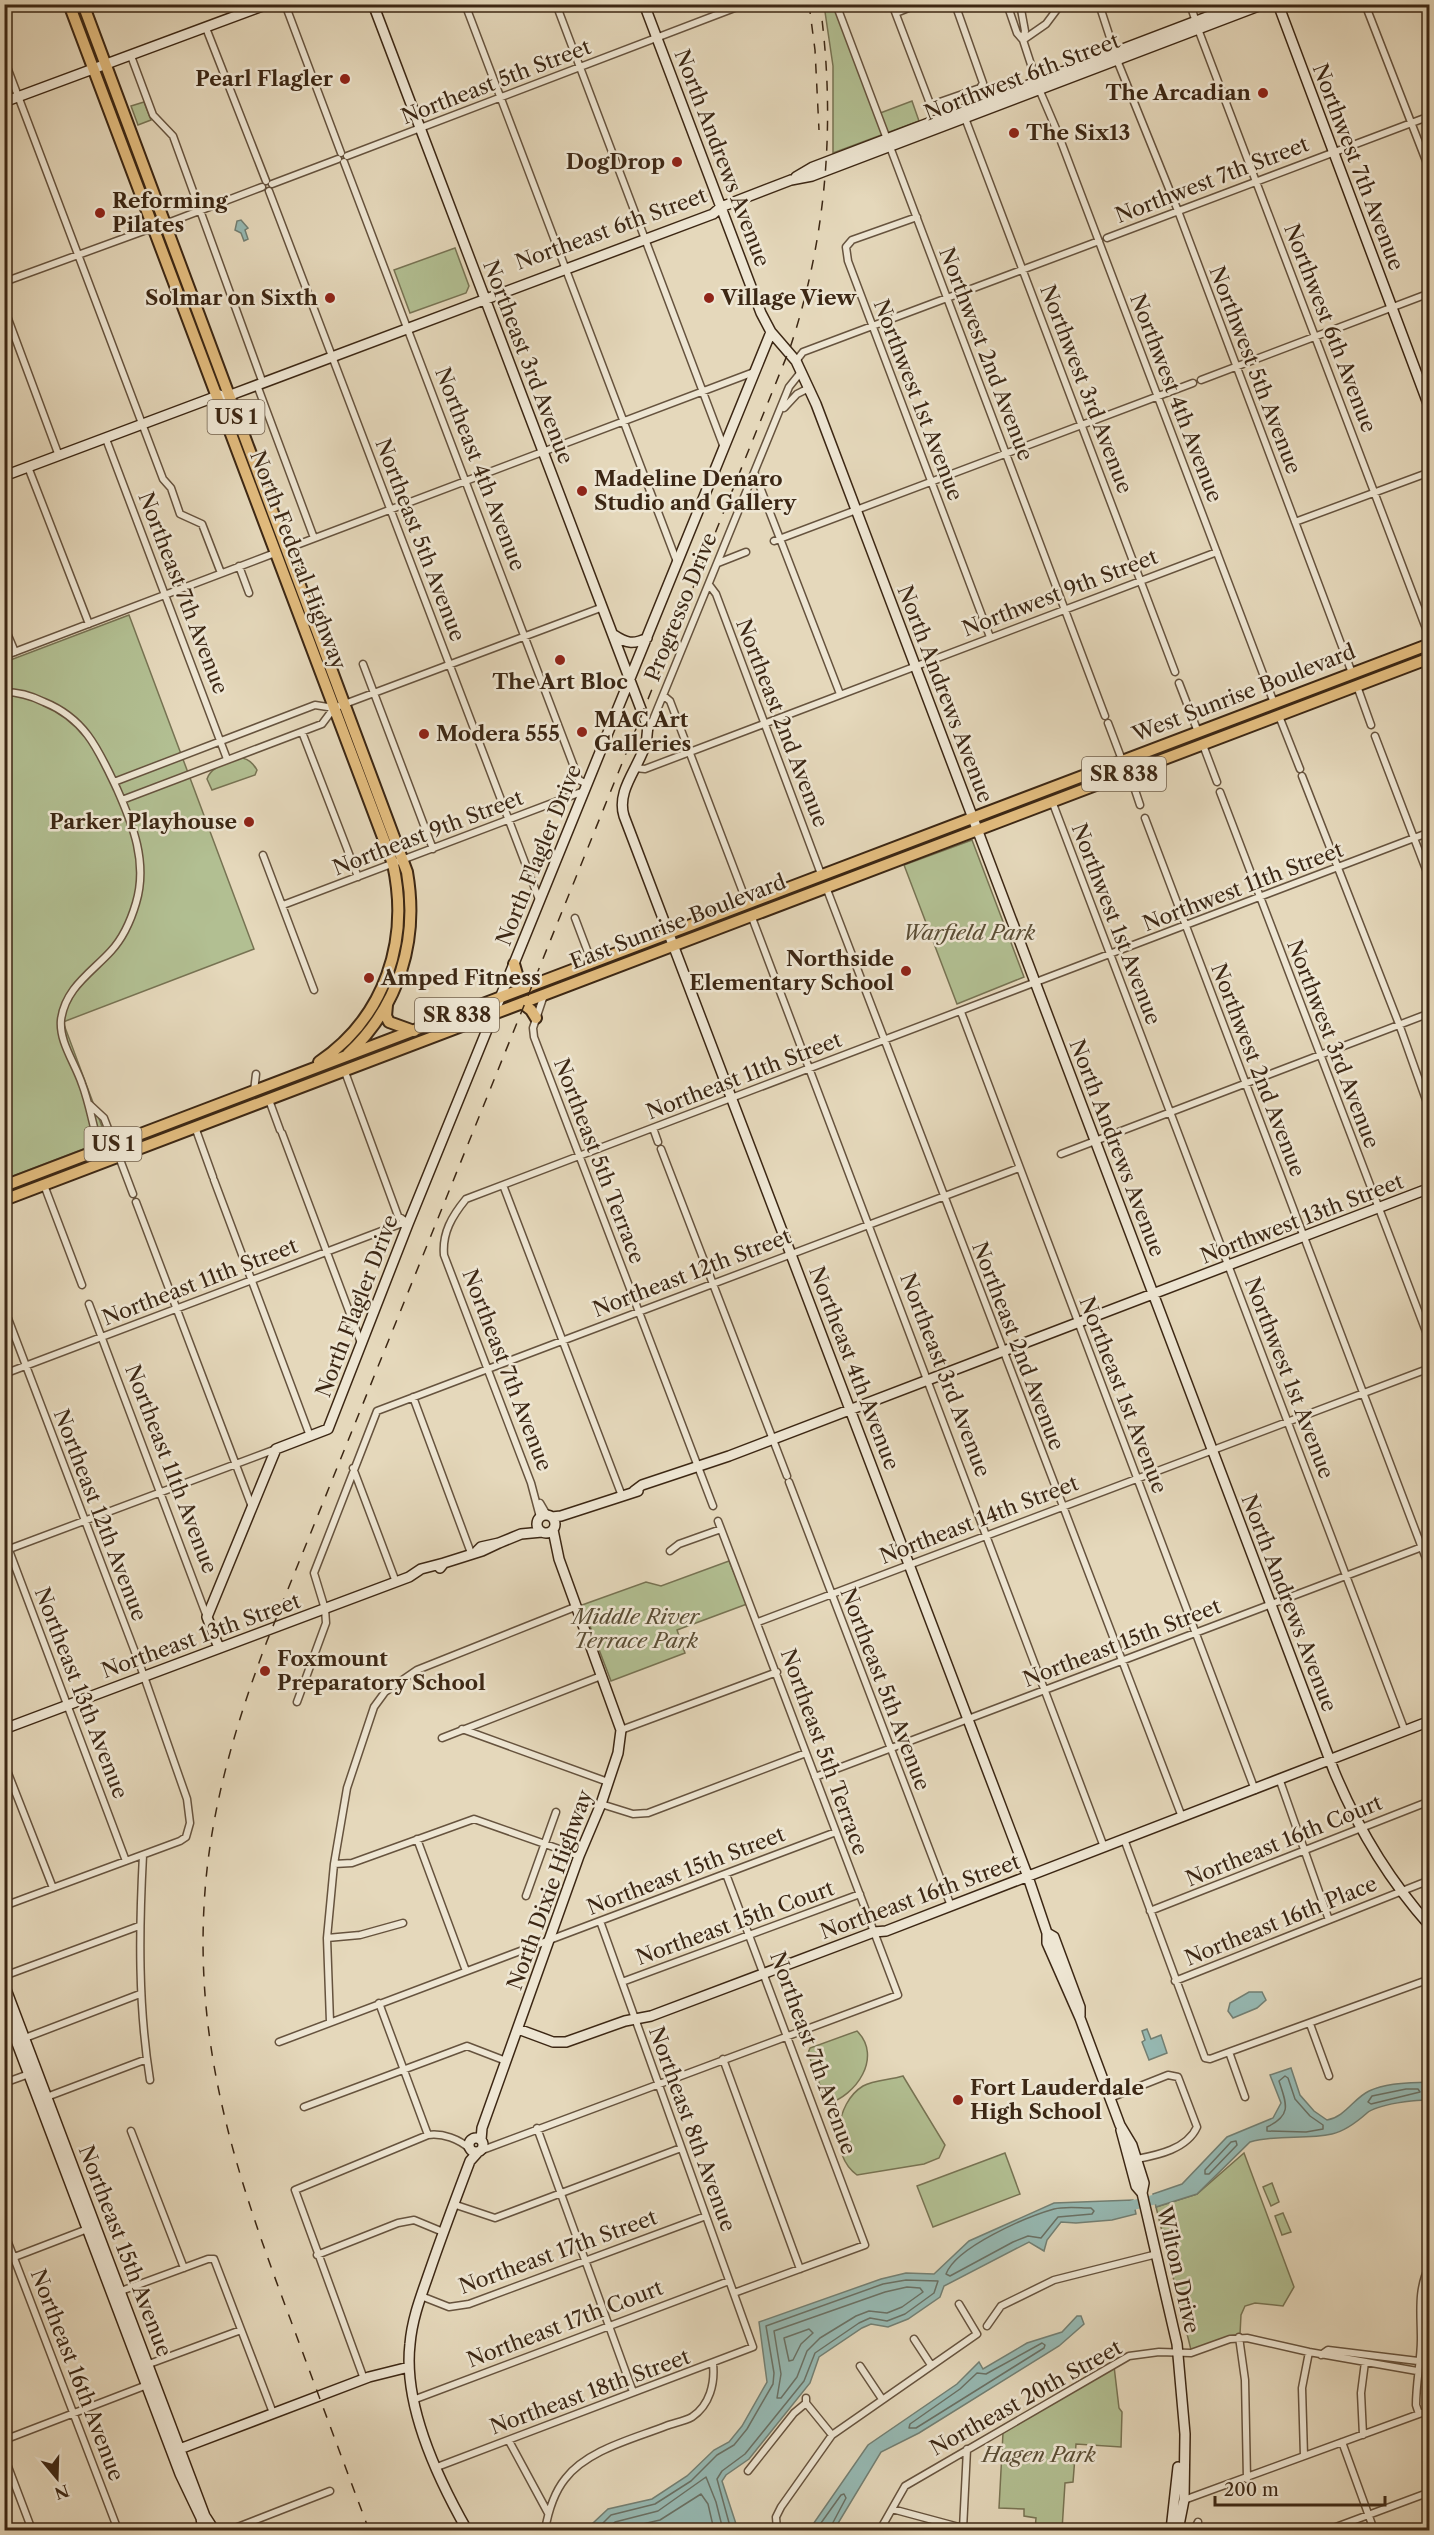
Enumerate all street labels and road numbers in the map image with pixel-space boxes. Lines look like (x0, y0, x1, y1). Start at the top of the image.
street label: Northwest 6th Street (921, 28, 1124, 125)
street label: Northeast 5th Street (397, 34, 595, 129)
street label: North Andrews Avenue (669, 46, 776, 270)
street label: Northwest 7th Avenue (1307, 60, 1409, 274)
street label: Northwest 7th Street (1112, 131, 1313, 228)
street label: Northeast 6th Street (512, 182, 711, 275)
street label: Northwest 6th Avenue (1279, 220, 1382, 436)
street label: Northwest 2nd Avenue (934, 244, 1039, 464)
street label: Northeast 3rd Avenue (478, 256, 579, 467)
street label: Northwest 5th Avenue (1204, 262, 1307, 477)
street label: Northwest 3rd Avenue (1035, 281, 1138, 497)
street label: Northwest 4th Avenue (1125, 290, 1228, 506)
street label: Northwest 1st Avenue (868, 296, 968, 504)
street label: Northeast 4th Avenue (430, 363, 531, 574)
road number: US 1 (208, 400, 264, 434)
street label: Northeast 5th Avenue (370, 435, 471, 645)
street label: North Federal Highway (245, 447, 352, 673)
street label: Northeast 7th Avenue (133, 488, 234, 697)
street label: Progresso Drive (639, 529, 722, 685)
street label: Northwest 9th Street (959, 544, 1162, 641)
street label: North Andrews Avenue (892, 582, 999, 806)
street label: Northeast 2nd Avenue (731, 615, 834, 831)
street label: West Sunrise Boulevard (1128, 638, 1359, 747)
road number: SR 838 (1082, 757, 1166, 791)
street label: North Flagler Drive (491, 761, 586, 949)
street label: Northeast 9th Street (329, 784, 527, 880)
street label: Northwest 1st Avenue (1066, 820, 1166, 1028)
street label: Northwest 11th Street (1139, 837, 1347, 936)
street label: East Sunrise Boulevard (566, 869, 790, 974)
street label: Northwest 3rd Avenue (1282, 936, 1385, 1152)
street label: Northwest 2nd Avenue (1206, 960, 1311, 1180)
road number: SR 838 (415, 998, 499, 1032)
street label: Northeast 11th Street (643, 1027, 846, 1124)
street label: North Andrews Avenue (1064, 1036, 1171, 1260)
street label: Northeast 5th Terrace (549, 1055, 650, 1267)
road number: US 1 (84, 1127, 142, 1161)
street label: Northwest 13th Street (1197, 1168, 1407, 1269)
street label: North Flagler Drive (310, 1211, 403, 1401)
street label: Northeast 12th Street (589, 1223, 795, 1322)
street label: Northeast 11th Street (99, 1233, 302, 1330)
street label: Northeast 2nd Avenue (967, 1238, 1070, 1454)
street label: Northeast 4th Avenue (804, 1262, 905, 1473)
street label: Northeast 7th Avenue (457, 1265, 558, 1474)
street label: Northeast 3rd Avenue (895, 1269, 996, 1480)
street label: Northwest 1st Avenue (1239, 1274, 1339, 1482)
street label: Northeast 1st Avenue (1074, 1293, 1173, 1497)
street label: Northeast 11th Avenue (120, 1361, 223, 1577)
street label: Northeast 12th Avenue (49, 1405, 152, 1624)
street label: Northeast 14th Street (876, 1470, 1082, 1569)
street label: North Andrews Avenue (1236, 1491, 1343, 1715)
street label: Northeast 13th Avenue (30, 1584, 133, 1802)
street label: Northeast 5th Avenue (835, 1584, 936, 1794)
street label: Northeast 13th Street (98, 1588, 304, 1683)
street label: Northeast 15th Street (1019, 1593, 1225, 1692)
street label: Northeast 5th Terrace (775, 1645, 873, 1858)
street label: North Dixie Highway (502, 1786, 597, 1993)
street label: Northeast 16th Court (1182, 1789, 1386, 1891)
street label: Northeast 15th Street (583, 1821, 789, 1920)
street label: Northeast 16th Street (817, 1849, 1024, 1944)
street label: Northeast 16th Place (1181, 1871, 1381, 1971)
street label: Northeast 15th Court (633, 1875, 838, 1970)
street label: Northeast 7th Avenue (765, 1948, 862, 2158)
street label: Northeast 8th Avenue (644, 2023, 741, 2235)
street label: Northeast 15th Avenue (74, 2142, 177, 2360)
street label: Wilton Drive (1152, 2203, 1205, 2336)
street label: Northeast 17th Street (455, 2204, 661, 2299)
street label: Northeast 16th Avenue (25, 2265, 129, 2484)
street label: Northeast 17th Court (463, 2274, 667, 2372)
street label: Northeast 20th Street (926, 2334, 1126, 2461)
street label: Northeast 18th Street (486, 2344, 694, 2439)

